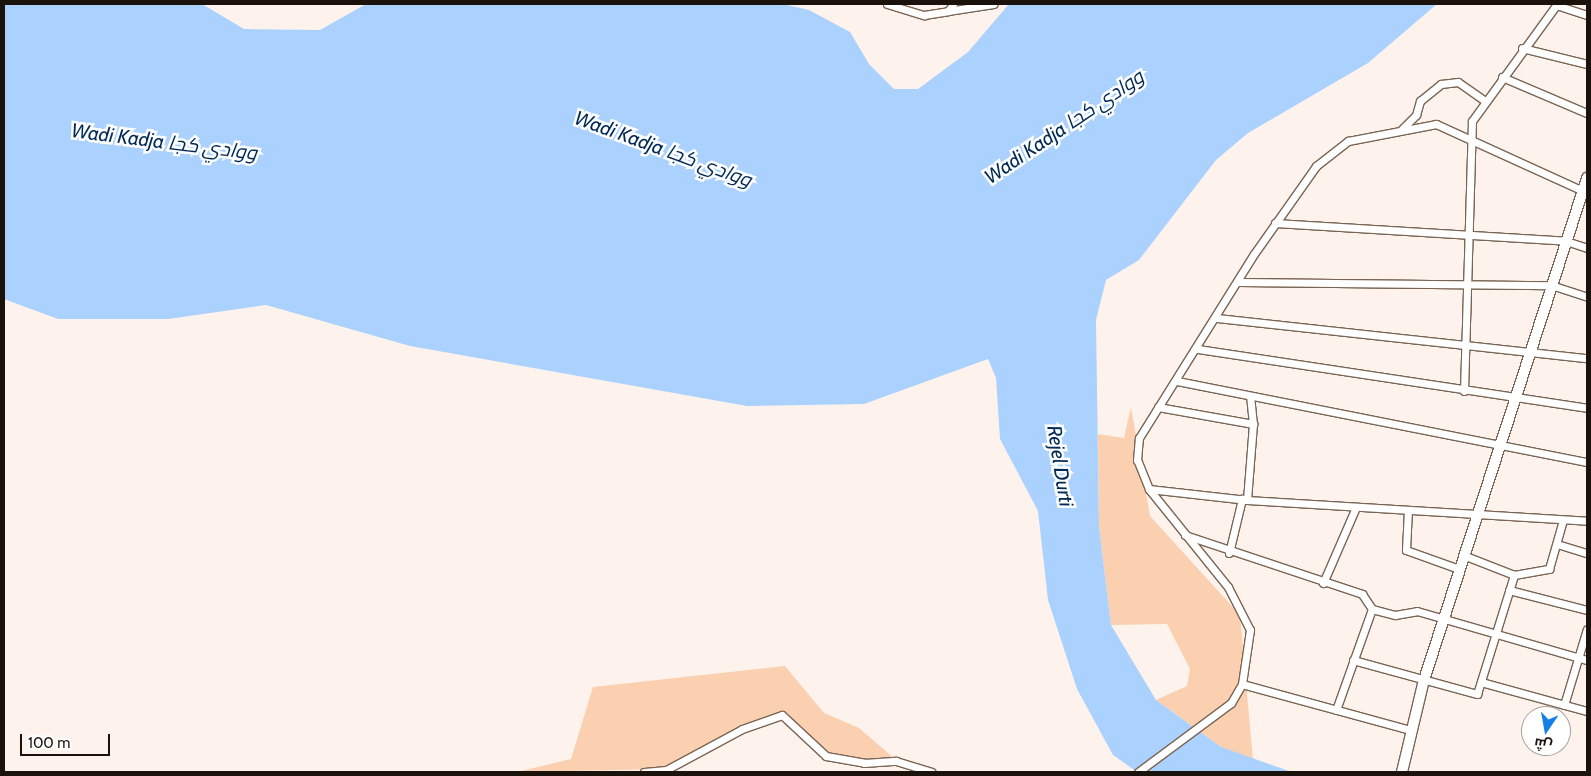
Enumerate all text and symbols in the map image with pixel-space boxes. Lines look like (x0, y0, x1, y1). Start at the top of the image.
water label: Wadi Kadja ووادي كجا (980, 65, 1148, 189)
water label: Wadi Kadja ووادي كجا (571, 106, 755, 192)
water label: Wadi Kadja ووادي كجا (70, 119, 258, 165)
water label: Rejel Durti (1042, 424, 1078, 508)
north arrow (1521, 706, 1571, 756)
scale bar (22, 724, 112, 756)
text: 100 m (28, 734, 70, 752)
text: ش (1532, 734, 1554, 755)

